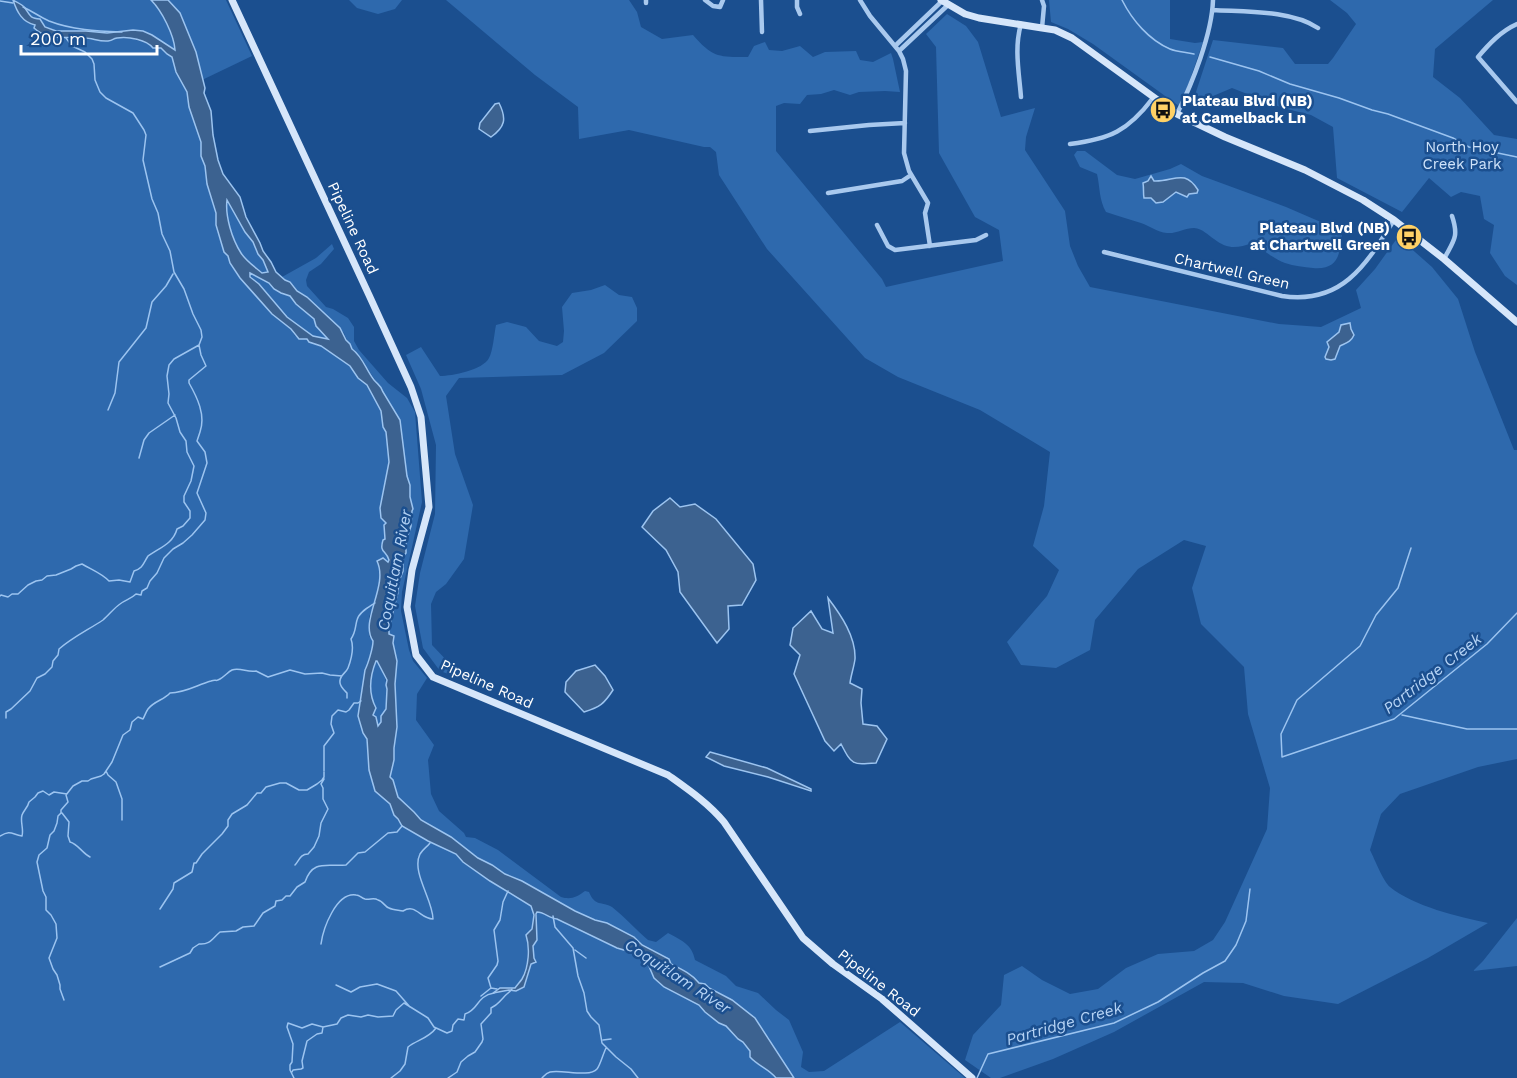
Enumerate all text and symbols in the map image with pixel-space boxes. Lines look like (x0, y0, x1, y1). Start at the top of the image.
scale bar (21, 18, 158, 56)
text: 200 m (30, 28, 86, 49)
place label: Plateau Blvd (NB) at Camelback Ln (1182, 92, 1313, 127)
bus stop icon: Plateau Blvd (NB) at Camelback Ln (1148, 95, 1178, 125)
park label: North Hoy Creek Park (1422, 138, 1502, 173)
street label: Pipeline Road (324, 179, 382, 277)
place label: Plateau Blvd (NB) at Chartwell Green (1250, 219, 1390, 254)
bus stop icon: Plateau Blvd (NB) at Chartwell Green (1394, 222, 1424, 252)
street label: Chartwell Green (1172, 249, 1292, 293)
water label: Coquitlam River (373, 507, 416, 632)
water label: Partridge Creek (1379, 628, 1486, 718)
street label: Pipeline Road (438, 656, 536, 712)
water label: Coquitlam River (621, 935, 735, 1018)
street label: Pipeline Road (834, 945, 924, 1021)
water label: Partridge Creek (1004, 997, 1126, 1049)

